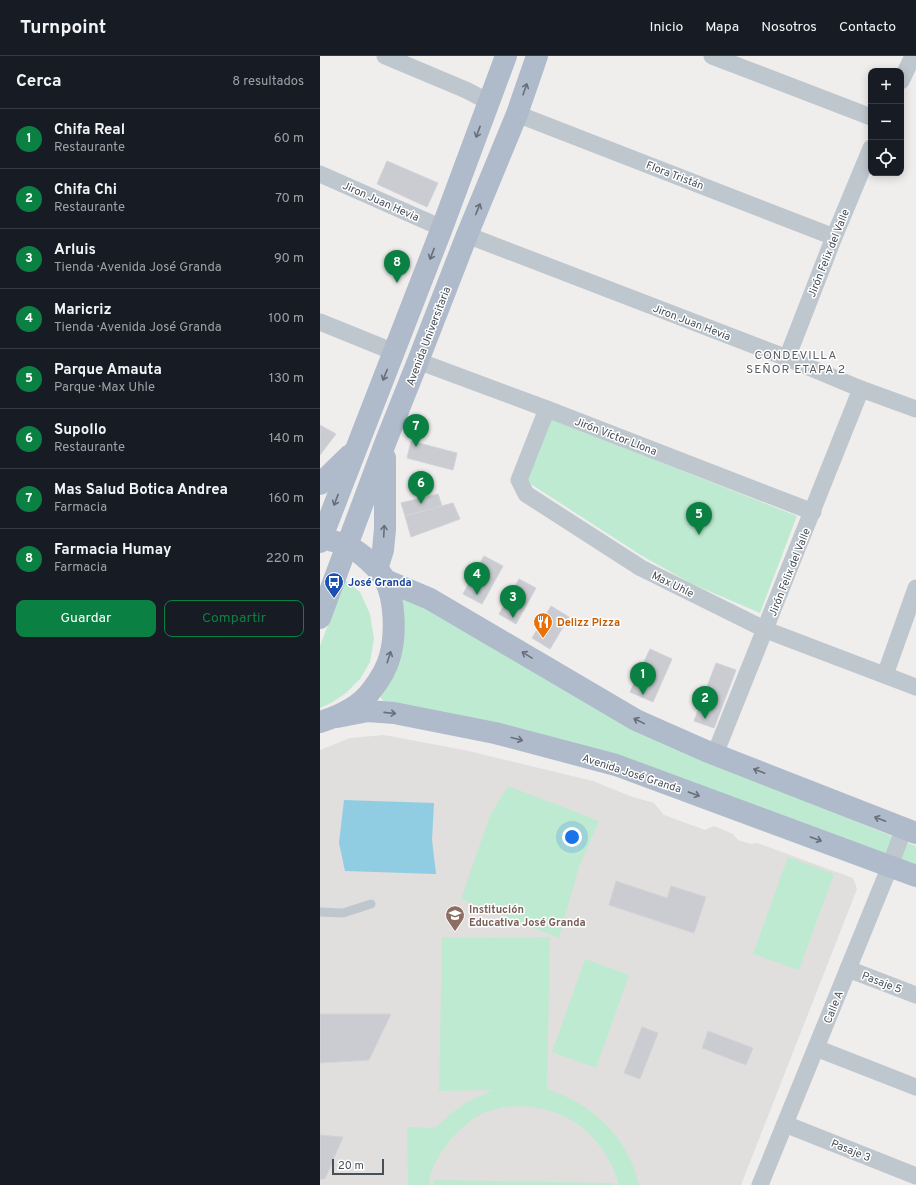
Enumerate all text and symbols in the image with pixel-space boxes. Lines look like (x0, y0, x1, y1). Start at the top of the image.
text: Turnpoint (20, 16, 106, 40)
text: Inicio (650, 19, 683, 36)
text: Mapa (705, 19, 739, 36)
text: Nosotros (761, 19, 817, 36)
text: Contacto (839, 19, 896, 36)
map controls (868, 68, 904, 176)
button: + (868, 68, 904, 104)
text: Cerca (16, 71, 62, 93)
text: 8 resultados (232, 74, 304, 90)
one-way arrow (522, 83, 530, 95)
button: − (868, 104, 904, 140)
text: Chifa Real (54, 121, 125, 140)
one-way arrow (473, 126, 481, 138)
text: 1 (26, 131, 32, 147)
text: 60 m (274, 131, 304, 147)
text: Restaurante (54, 140, 125, 156)
button: locate (868, 140, 904, 176)
street label: Flora Tristán (644, 159, 706, 193)
street label: Jiron Juan Hevia (340, 179, 421, 225)
text: Chifa Chi (54, 181, 117, 200)
text: 2 (25, 191, 33, 207)
text: 70 m (275, 191, 304, 207)
text: Restaurante (54, 200, 125, 216)
one-way arrow (474, 204, 482, 216)
street label: Jirón Felix del Valle (805, 207, 853, 300)
text: Arluis (54, 241, 96, 260)
one-way arrow (428, 247, 436, 259)
pin: 8 (384, 250, 410, 283)
text: 3 (25, 251, 33, 267)
text: 90 m (274, 251, 304, 267)
text: Tienda · Avenida José Granda (54, 260, 222, 276)
street label: Avenida Universitaria (404, 285, 454, 388)
text: Maricriz (54, 301, 112, 320)
street label: Jiron Juan Hevia (651, 302, 733, 344)
text: 4 (25, 311, 33, 327)
text: 100 m (268, 311, 304, 327)
text: Tienda · Avenida José Granda (54, 320, 222, 336)
district label: CONDEVILLA SEÑOR ETAPA 2 (746, 348, 846, 378)
text: Parque Amauta (54, 361, 162, 380)
one-way arrow (381, 369, 389, 381)
text: 5 (25, 371, 33, 387)
text: 130 m (269, 371, 304, 387)
text: Parque · Max Uhle (54, 380, 155, 396)
pin: 7 (403, 414, 429, 447)
street label: Jirón Víctor Llona (573, 415, 659, 459)
text: Supollo (54, 421, 107, 440)
text: 6 (25, 431, 33, 447)
text: 140 m (269, 431, 304, 447)
text: Restaurante (54, 440, 125, 456)
pin: 6 (408, 471, 434, 504)
text: Mas Salud Botica Andrea (54, 481, 228, 500)
text: 7 (26, 491, 32, 507)
text: 160 m (269, 491, 304, 507)
one-way arrow (332, 493, 340, 505)
text: Farmacia (54, 500, 107, 516)
pin: 5 (686, 502, 712, 535)
one-way arrow (381, 525, 388, 538)
street label: Jirón Felix del Valle (766, 526, 814, 619)
text: Farmacia Humay (54, 541, 172, 560)
text: 8 (25, 551, 33, 567)
text: 220 m (266, 551, 304, 567)
text: Farmacia (54, 560, 107, 576)
pin: 4 (464, 562, 490, 595)
street label: Max Uhle (649, 569, 696, 601)
bus stop icon: José Granda (323, 571, 345, 599)
place label: José Granda (348, 576, 412, 590)
pin: 3 (500, 585, 526, 618)
button: Guardar (16, 600, 156, 637)
button: Compartir (164, 600, 304, 637)
restaurant icon: Delizz Pizza (532, 611, 554, 639)
place label: Delizz Pizza (557, 616, 620, 630)
one-way arrow (386, 651, 393, 664)
one-way arrow (521, 651, 533, 659)
pin: 1 (630, 662, 656, 695)
pin: 2 (692, 686, 718, 719)
one-way arrow (383, 709, 396, 716)
one-way arrow (633, 717, 645, 724)
one-way arrow (510, 736, 523, 743)
street label: Avenida José Granda (580, 751, 683, 797)
one-way arrow (753, 767, 765, 775)
one-way arrow (688, 791, 701, 798)
one-way arrow (874, 814, 886, 822)
your location (562, 827, 582, 847)
one-way arrow (810, 835, 822, 843)
place label: Institución Educativa José Granda (469, 903, 586, 930)
school or university icon: Institución Educativa José Granda (444, 904, 466, 932)
street label: Pasaje 5 (860, 969, 904, 997)
street label: Calle A (821, 989, 847, 1026)
street label: Pasaje 3 (829, 1137, 873, 1165)
scale bar (332, 1157, 384, 1176)
text: 20 m (338, 1159, 364, 1173)

